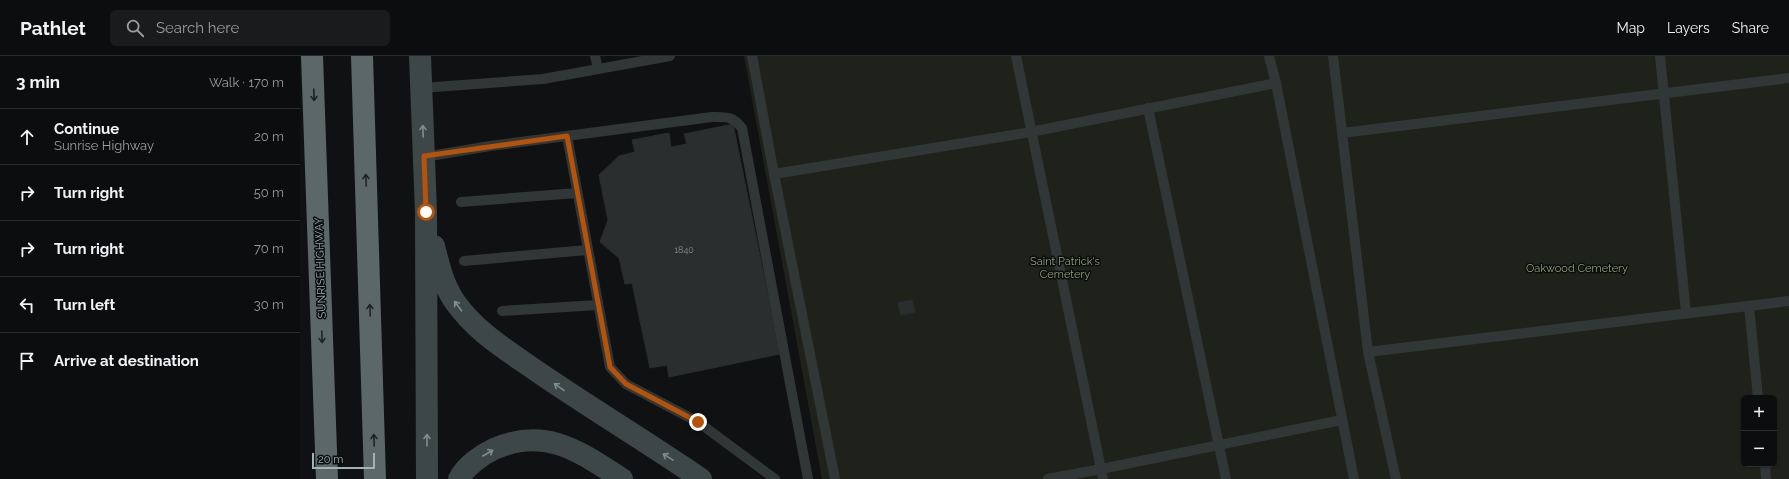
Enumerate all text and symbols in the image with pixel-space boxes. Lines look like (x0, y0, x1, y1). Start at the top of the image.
search box (110, 10, 390, 46)
text: Pathlet (20, 17, 86, 39)
icon: search (124, 17, 146, 39)
text: Search here (156, 19, 239, 37)
text: Map (1617, 20, 1645, 36)
text: Layers (1667, 20, 1710, 36)
text: Share (1732, 20, 1769, 36)
text: 3 min (16, 72, 60, 92)
text: Walk · 170 m (209, 75, 284, 90)
one-way arrow (310, 88, 317, 101)
text: Continue (54, 120, 119, 138)
one-way arrow (419, 125, 427, 138)
icon: ahead (16, 126, 38, 148)
text: 20 m (254, 129, 284, 144)
text: Sunrise Highway (54, 138, 154, 153)
one-way arrow (362, 174, 370, 187)
icon: right (16, 182, 38, 204)
text: Turn right (54, 184, 124, 202)
text: 50 m (254, 185, 284, 200)
route start (417, 203, 435, 221)
street label: SUNRISE HIGHWAY (312, 217, 329, 319)
icon: right (16, 238, 38, 260)
text: Turn right (54, 240, 124, 258)
text: 70 m (254, 241, 284, 256)
house number: 1840 (674, 245, 694, 255)
park label: Saint Patrick's Cemetery (1030, 255, 1100, 281)
park label: Oakwood Cemetery (1526, 262, 1628, 275)
icon: left (16, 294, 38, 316)
text: Turn left (54, 296, 115, 314)
text: 30 m (254, 297, 284, 312)
one-way arrow (454, 301, 462, 312)
one-way arrow (366, 304, 374, 317)
one-way arrow (318, 330, 326, 343)
icon: arrive (16, 350, 38, 372)
text: Arrive at destination (54, 352, 199, 370)
one-way arrow (554, 383, 565, 391)
map controls (1741, 395, 1777, 467)
button: + (1741, 395, 1777, 431)
route end (689, 413, 707, 431)
button: − (1741, 431, 1777, 467)
one-way arrow (370, 434, 378, 447)
one-way arrow (423, 434, 431, 447)
one-way arrow (482, 449, 494, 457)
scale bar (312, 451, 375, 470)
text: 20 m (318, 453, 343, 466)
one-way arrow (662, 453, 674, 461)

